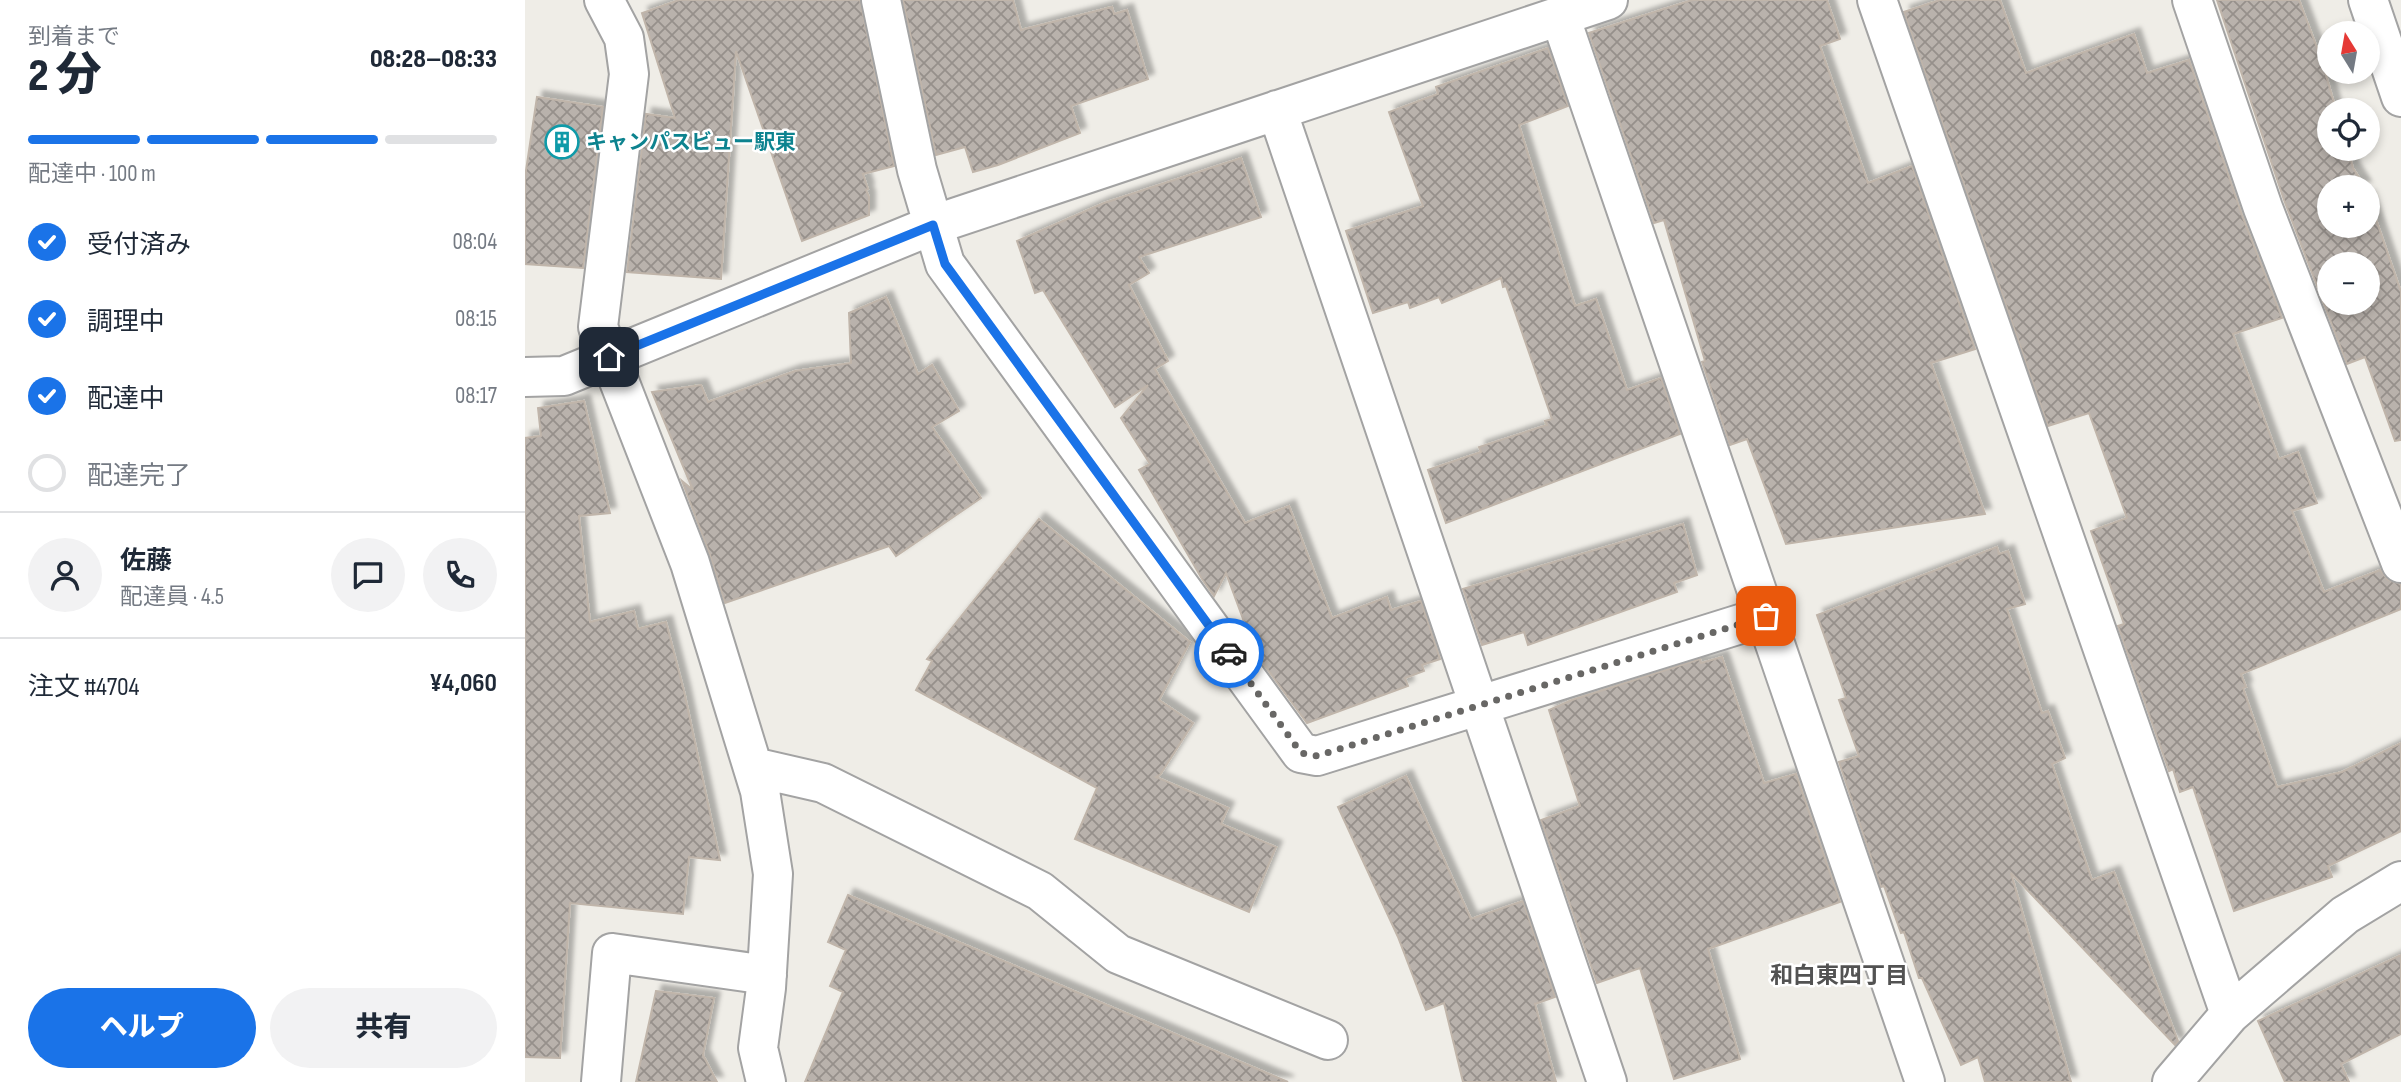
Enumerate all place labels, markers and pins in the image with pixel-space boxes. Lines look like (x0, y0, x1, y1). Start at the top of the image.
building icon: キャンパスビュー駅東 (543, 123, 581, 161)
place label: キャンパスビュー駅東 (586, 130, 796, 155)
pin (579, 327, 639, 387)
pin (1736, 586, 1796, 646)

